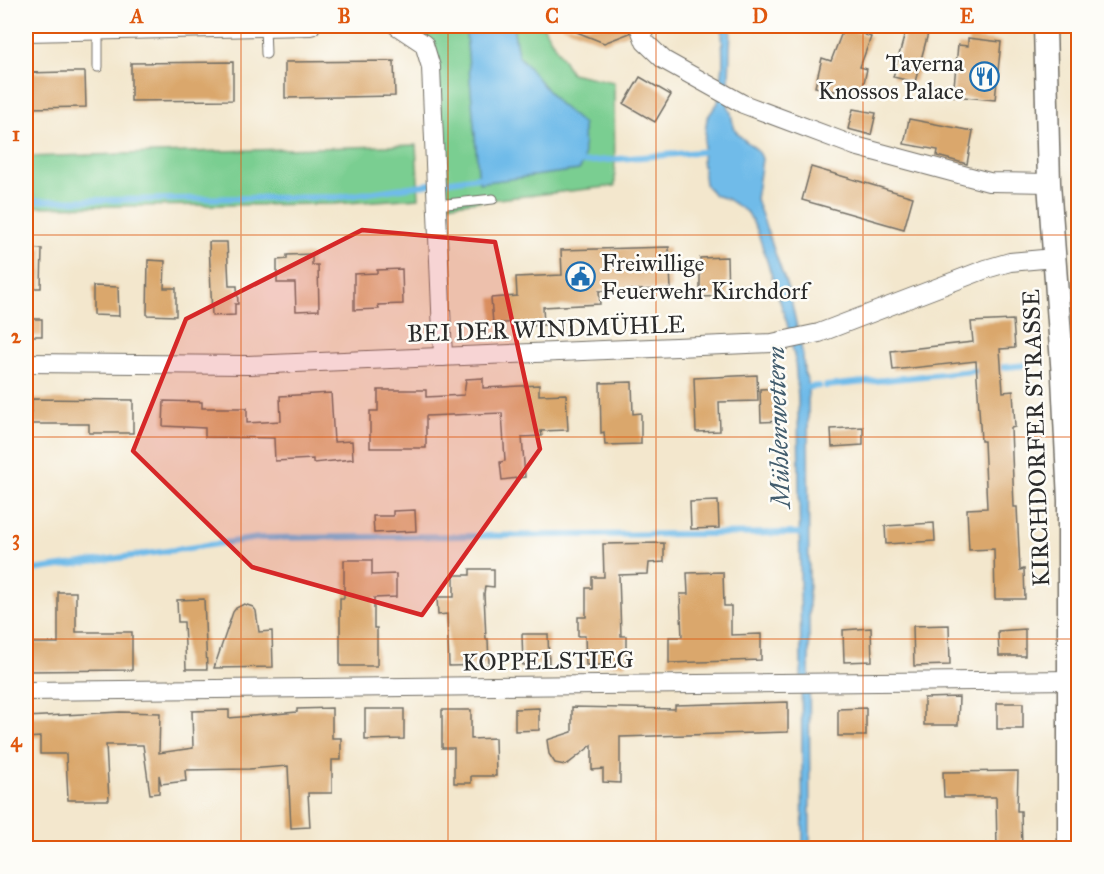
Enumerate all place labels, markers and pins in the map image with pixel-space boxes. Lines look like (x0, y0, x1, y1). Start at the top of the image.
place label: Taverna Knossos Palace (818, 48, 965, 106)
restaurant icon: Taverna Knossos Palace (969, 61, 1001, 93)
place label: Freiwillige Feuerwehr Kirchdorf (601, 248, 812, 306)
public building icon: Freiwillige Feuerwehr Kirchdorf (564, 261, 596, 293)

